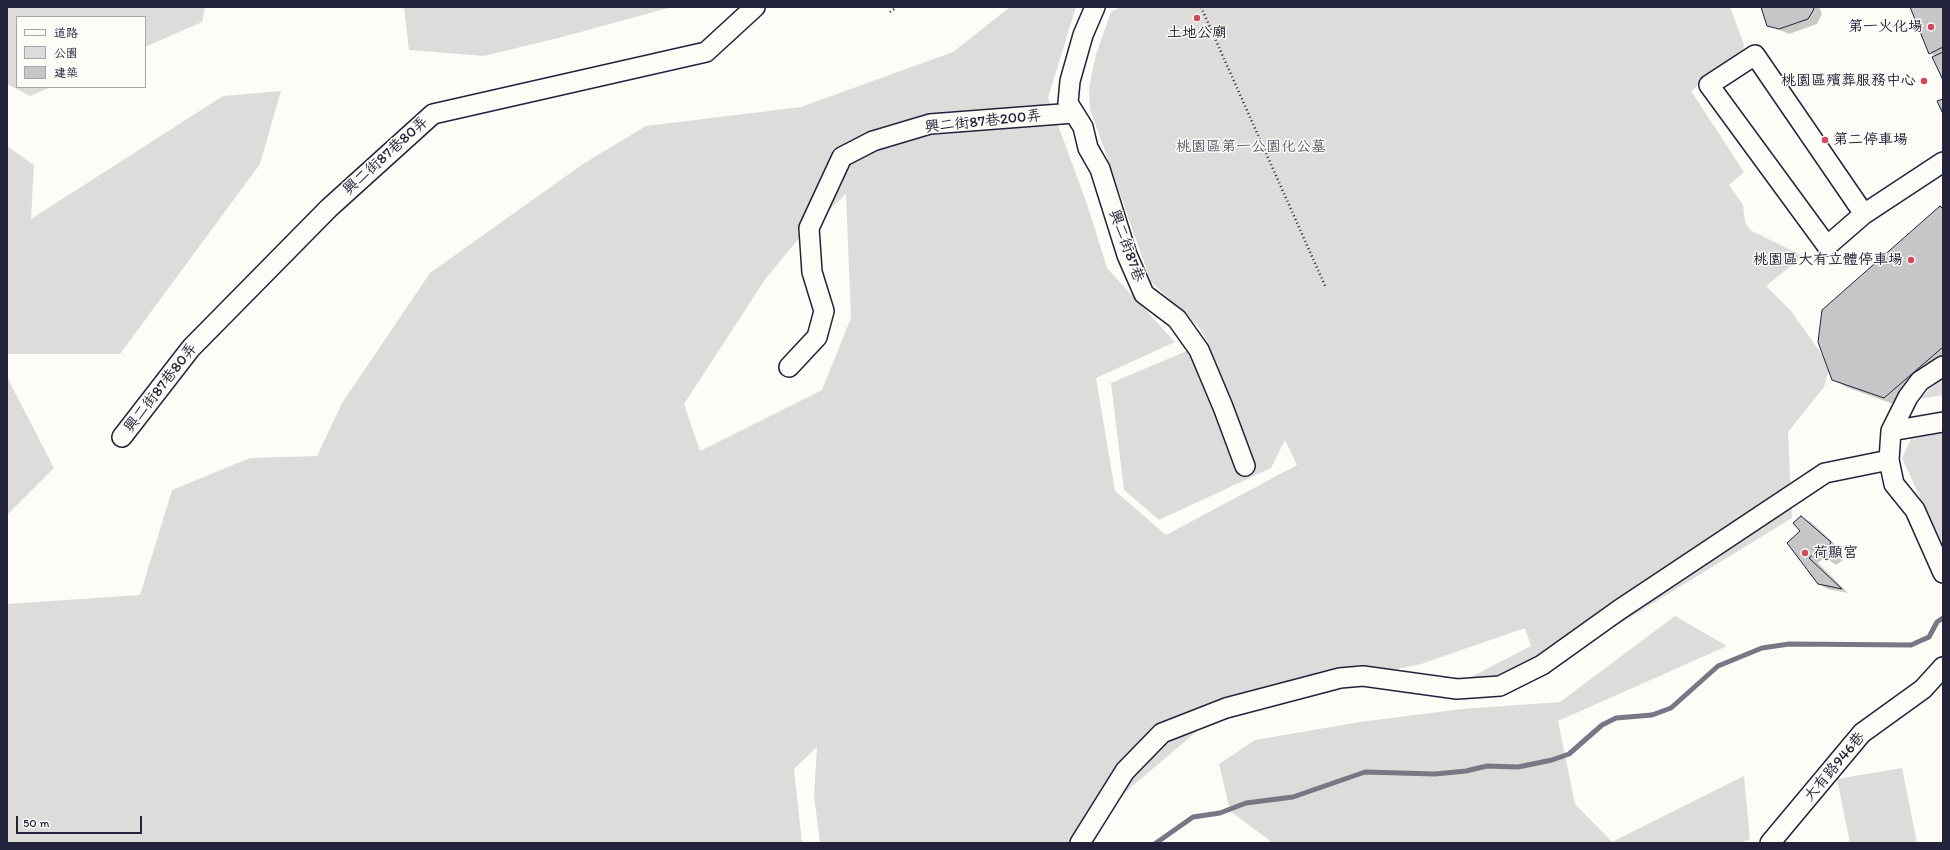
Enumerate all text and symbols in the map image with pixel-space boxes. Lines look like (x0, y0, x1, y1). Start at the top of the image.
marker: 土地公廟 (1192, 13, 1202, 23)
legend (16, 16, 146, 88)
place label: 第一火化場 (1848, 18, 1923, 36)
marker: 第一火化場 (1926, 22, 1936, 32)
place label: 土地公廟 (1167, 24, 1227, 42)
text: 道路 (54, 26, 78, 40)
text: 公園 (54, 46, 78, 60)
text: 建築 (54, 66, 78, 80)
place label: 桃園區殯葬服務中心 (1781, 72, 1916, 90)
marker: 桃園區殯葬服務中心 (1919, 76, 1929, 86)
street label: 興二街87巷200弄 (924, 107, 1042, 137)
street label: 興二街87巷80弄 (340, 113, 432, 199)
place label: 第二停車場 (1833, 131, 1908, 149)
marker: 第二停車場 (1820, 135, 1830, 145)
park label: 桃園區第一公園化公墓 (1176, 138, 1326, 156)
street label: 興二街87巷 (1105, 207, 1147, 285)
place label: 桃園區大有立體停車場 (1753, 251, 1903, 269)
marker: 桃園區大有立體停車場 (1906, 255, 1916, 265)
street label: 興二街87巷80弄 (121, 340, 201, 436)
place label: 荷顯宮 (1813, 544, 1858, 562)
marker: 荷顯宮 (1800, 548, 1810, 558)
street label: 大有路946巷 (1801, 729, 1869, 805)
scale bar (18, 808, 144, 834)
text: 50 m (23, 816, 49, 830)

